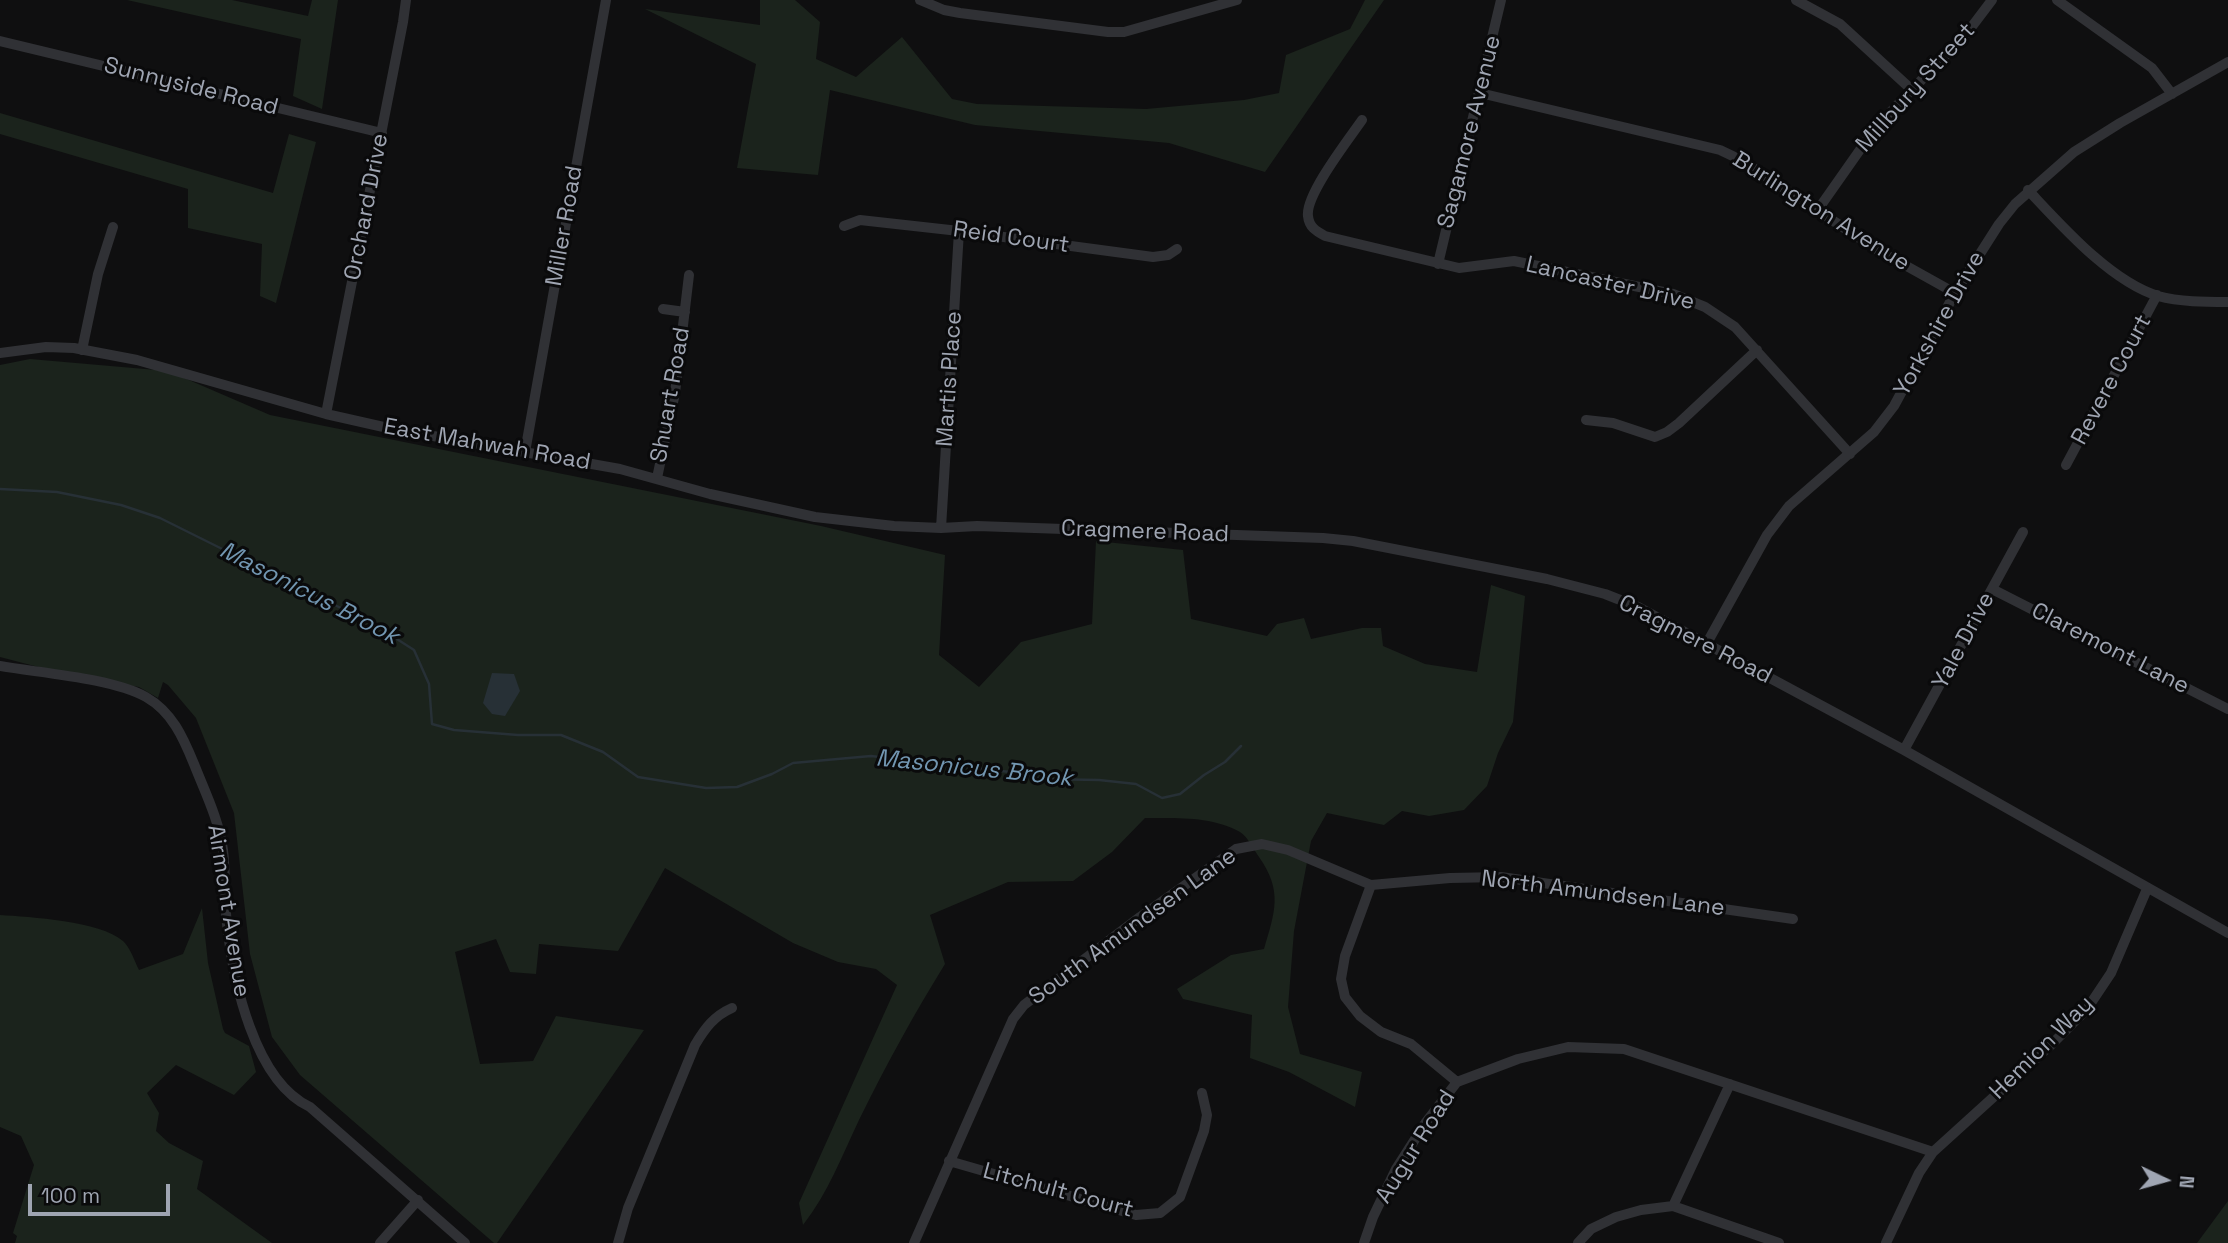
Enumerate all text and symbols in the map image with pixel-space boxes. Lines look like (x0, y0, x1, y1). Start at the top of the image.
street label: Millbury Street (1851, 18, 1981, 158)
street label: Sagamore Avenue (1433, 33, 1507, 231)
street label: Sunnyside Road (101, 52, 281, 122)
street label: Orchard Drive (339, 131, 395, 283)
street label: Burlington Avenue (1727, 146, 1915, 278)
street label: Miller Road (541, 164, 589, 288)
street label: Reid Court (951, 216, 1071, 260)
street label: Yorkshire Drive (1889, 247, 1991, 401)
street label: Lancaster Drive (1523, 251, 1697, 317)
street label: Martis Place (931, 310, 969, 448)
street label: Revere Court (2066, 310, 2158, 450)
street label: Shuart Road (646, 325, 696, 465)
street label: East Mahwah Road (381, 413, 593, 477)
street label: Cragmere Road (1060, 515, 1230, 549)
water label: Masonicus Brook (214, 536, 404, 652)
street label: Yale Drive (1927, 588, 2001, 694)
street label: Cragmere Road (1614, 589, 1776, 691)
street label: Claremont Lane (2027, 597, 2193, 701)
water label: Masonicus Brook (874, 744, 1074, 794)
street label: Airmont Avenue (201, 823, 255, 999)
street label: South Amundsen Lane (1024, 843, 1242, 1011)
street label: North Amundsen Lane (1480, 865, 1726, 923)
street label: Hemion Way (1984, 990, 2100, 1106)
street label: Augur Road (1370, 1085, 1462, 1209)
north arrow (2130, 1145, 2200, 1215)
street label: Litchult Court (980, 1158, 1136, 1224)
scale bar (32, 1170, 173, 1214)
text: N (2173, 1174, 2199, 1189)
text: 100 m (41, 1182, 100, 1209)

